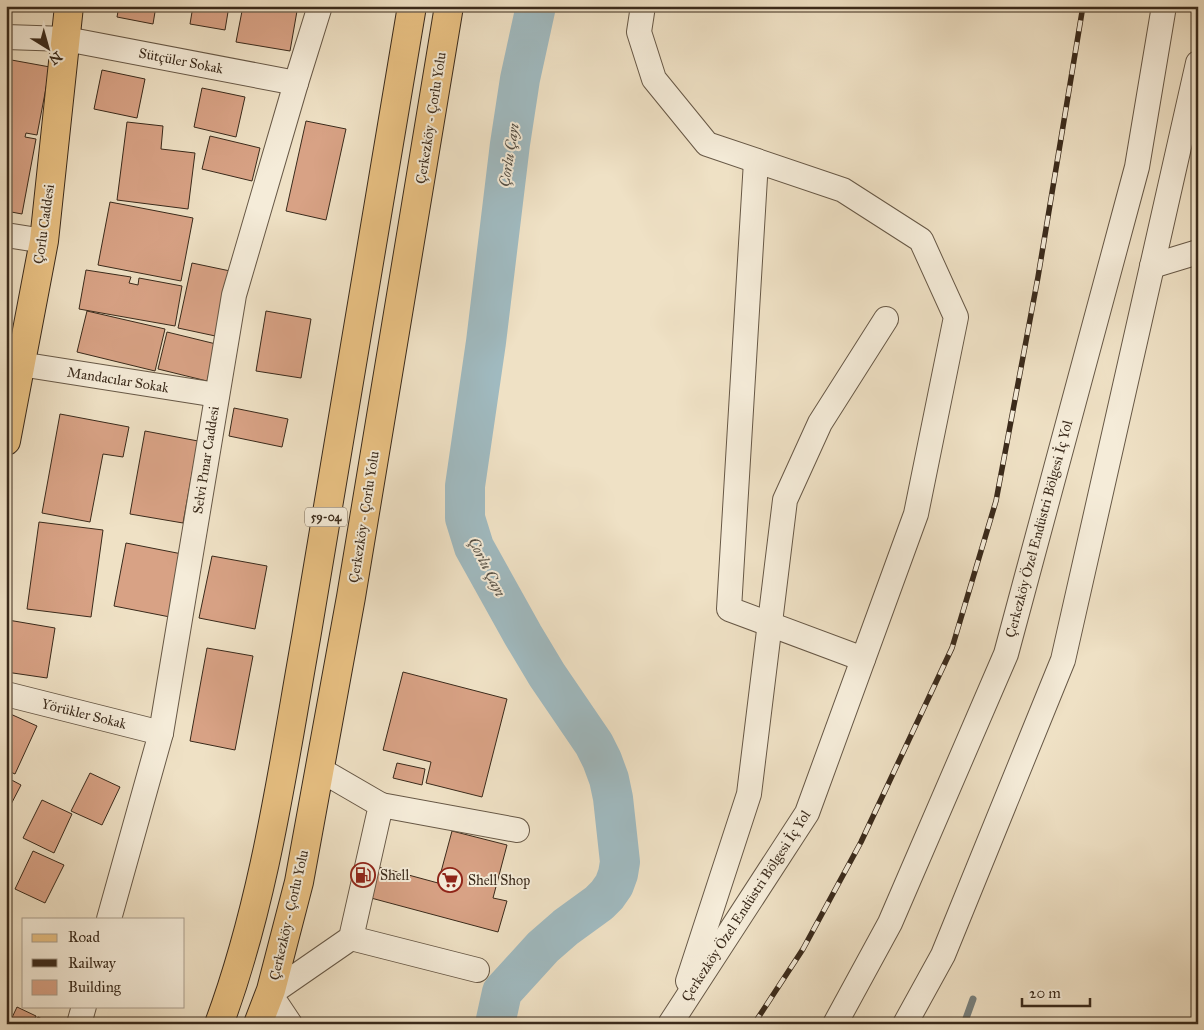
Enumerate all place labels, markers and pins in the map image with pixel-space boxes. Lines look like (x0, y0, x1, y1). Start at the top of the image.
fuel station icon: Shell (350, 862, 376, 888)
place label: Shell (380, 867, 409, 884)
supermarket icon: Shell Shop (437, 867, 463, 893)
place label: Shell Shop (468, 872, 530, 889)

